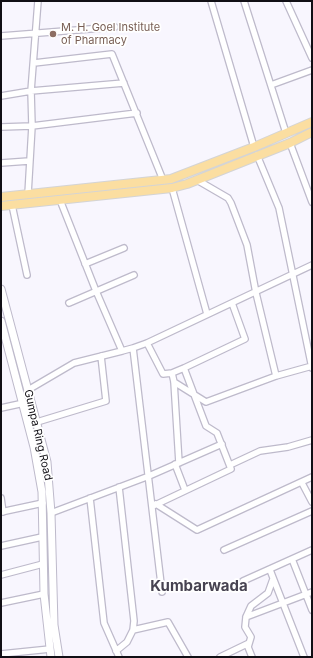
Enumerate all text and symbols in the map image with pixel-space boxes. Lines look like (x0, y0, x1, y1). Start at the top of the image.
place label: M. H. Goel Institute of Pharmacy (61, 21, 160, 47)
marker: M. H. Goel Institute of Pharmacy (48, 29, 58, 39)
street label: Gumpa Ring Road (21, 388, 55, 482)
district label: Kumbarwada (150, 577, 248, 595)

